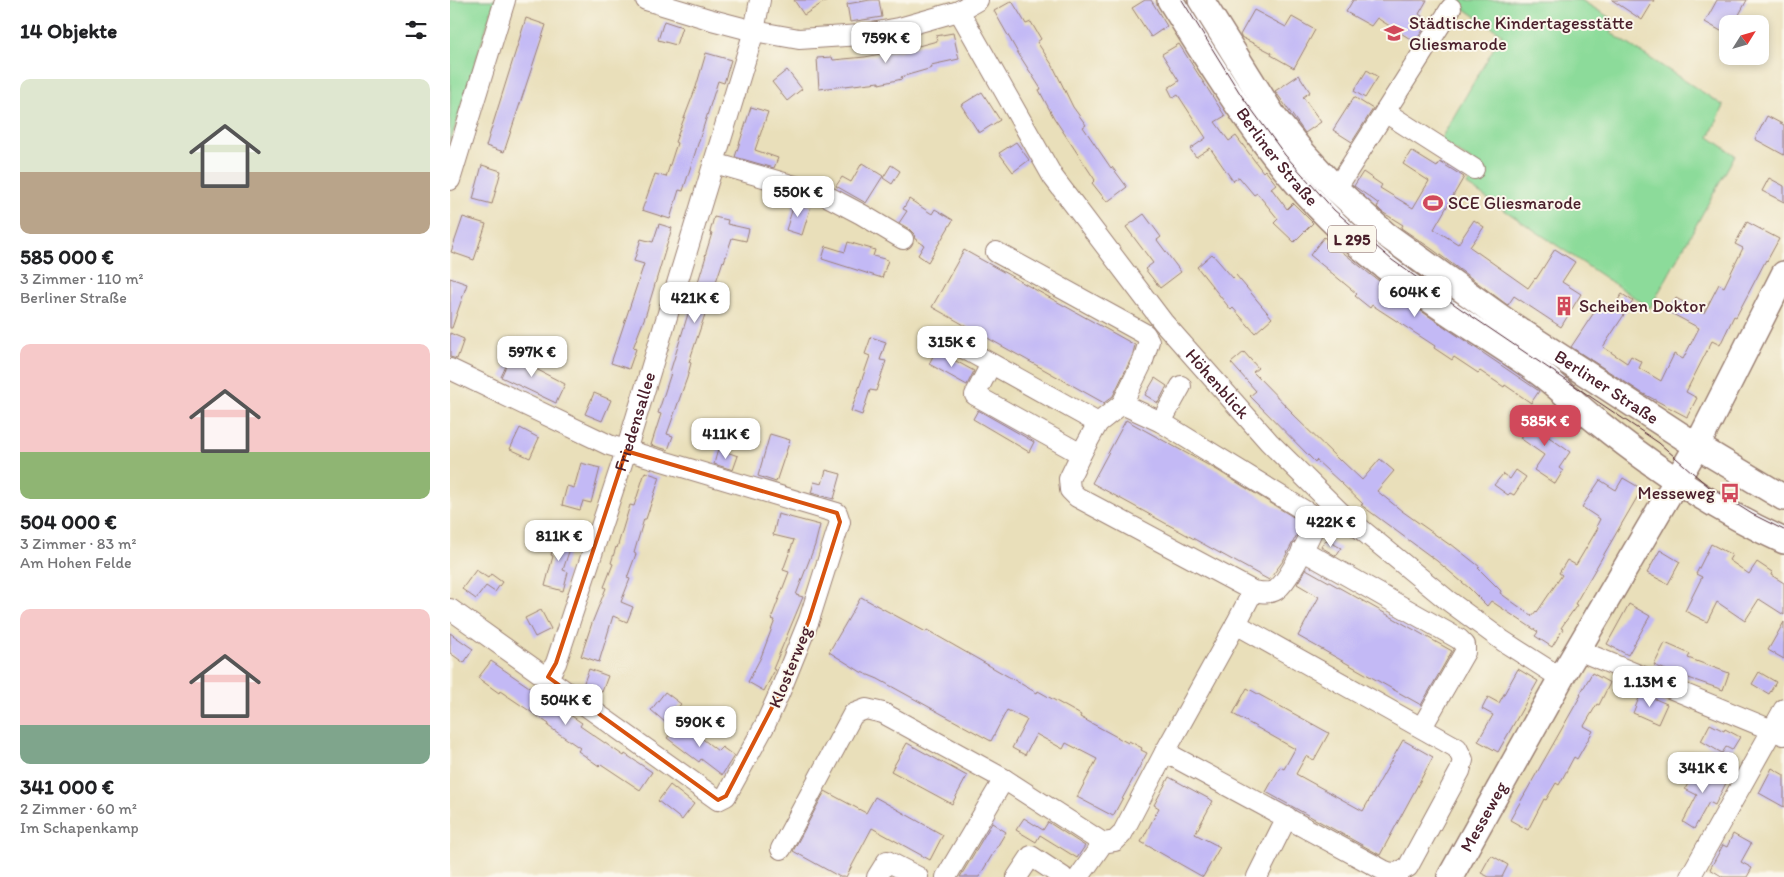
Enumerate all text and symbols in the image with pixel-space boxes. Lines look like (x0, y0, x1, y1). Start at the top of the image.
place label: Städtische Kindertagesstätte Gliesmarode (1409, 12, 1633, 55)
north arrow (1719, 15, 1769, 65)
map controls (1719, 15, 1769, 65)
icon: filters (402, 16, 430, 44)
text: 14 Objekte (20, 18, 117, 43)
pin: 759K € (845, 22, 927, 64)
school or university icon: Städtische Kindertagesstätte Gliesmarode (1383, 22, 1405, 44)
text: 759K € (862, 28, 910, 47)
street label: Berliner Straße (1231, 103, 1323, 211)
icon: home (180, 111, 270, 201)
pin: 550K € (757, 176, 839, 218)
text: 550K € (773, 182, 823, 201)
sports icon: SCE Gliesmarode (1422, 192, 1444, 214)
place label: SCE Gliesmarode (1448, 192, 1581, 214)
road number: L 295 (1328, 225, 1376, 252)
text: 585 000 € (20, 244, 114, 269)
text: 3 Zimmer · 110 m² (20, 269, 144, 288)
pin: 604K € (1374, 276, 1456, 318)
pin: 421K € (654, 282, 736, 324)
text: 604K € (1390, 282, 1440, 301)
text: Berliner Straße (20, 288, 127, 307)
text: 421K € (671, 288, 719, 307)
building icon: Scheiben Doktor (1553, 295, 1575, 317)
place label: Scheiben Doktor (1579, 295, 1706, 317)
pin: 315K € (911, 326, 993, 368)
text: 315K € (928, 332, 976, 351)
pin: 597K € (491, 336, 573, 378)
text: 597K € (508, 342, 556, 361)
street label: Höhenblick (1181, 344, 1255, 424)
street label: Berliner Straße (1550, 345, 1663, 429)
street label: Friedensallee (609, 369, 660, 474)
icon: home (180, 376, 270, 466)
pin: 585K € (1504, 404, 1586, 447)
text: 585K € (1521, 411, 1569, 430)
pin: 411K € (685, 418, 767, 460)
text: 411K € (702, 424, 750, 443)
place label: Messeweg (1638, 482, 1716, 504)
bus stop icon: Messeweg (1719, 482, 1741, 504)
pin: 422K € (1290, 506, 1372, 548)
text: 504 000 € (20, 509, 117, 534)
text: 422K € (1306, 512, 1356, 531)
pin: 811K € (518, 520, 600, 562)
text: 811K € (536, 526, 582, 545)
text: 3 Zimmer · 83 m² (20, 534, 136, 553)
text: Am Hohen Felde (20, 553, 132, 572)
street label: Klosterweg (764, 622, 817, 711)
icon: home (180, 641, 270, 731)
pin: 1.13M € (1604, 666, 1696, 708)
text: 1.13M € (1624, 672, 1676, 691)
pin: 504K € (525, 684, 607, 726)
text: 504K € (541, 690, 591, 709)
pin: 590K € (659, 706, 741, 748)
text: 590K € (675, 712, 725, 731)
pin: 341K € (1662, 752, 1744, 794)
text: 341K € (1679, 758, 1727, 777)
text: 341 000 € (20, 774, 114, 799)
street label: Messeweg (1455, 777, 1512, 856)
text: 2 Zimmer · 60 m² (20, 799, 137, 818)
text: Im Schapenkamp (20, 818, 139, 837)

